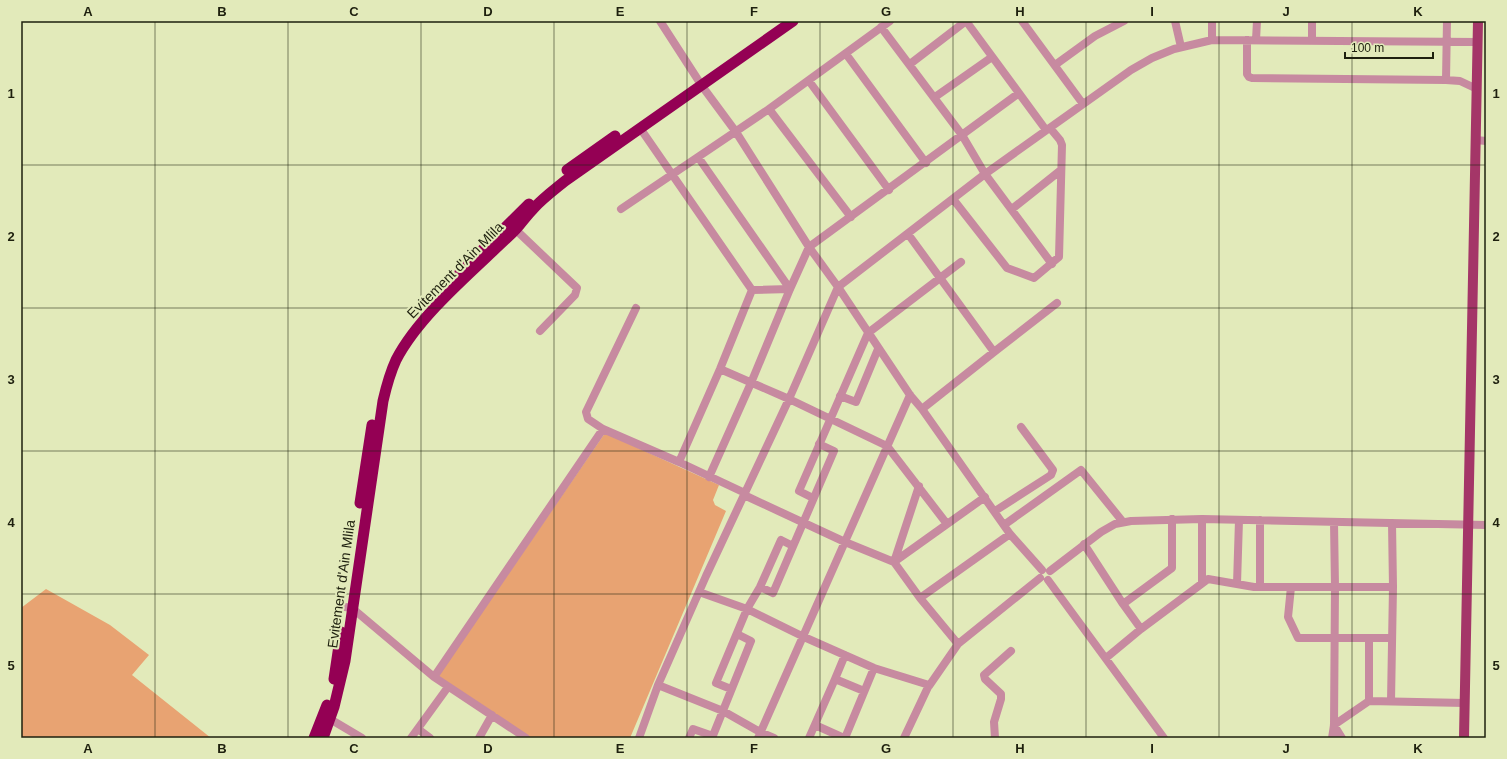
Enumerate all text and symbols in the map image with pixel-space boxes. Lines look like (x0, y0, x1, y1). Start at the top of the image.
text: A (83, 4, 93, 19)
text: B (217, 4, 227, 19)
text: C (349, 4, 359, 19)
text: D (483, 4, 493, 19)
text: E (616, 4, 625, 19)
text: F (750, 4, 758, 19)
text: G (881, 4, 891, 19)
text: H (1015, 4, 1025, 19)
text: I (1150, 4, 1154, 19)
text: J (1282, 4, 1290, 19)
text: K (1413, 4, 1423, 19)
scale bar (1345, 34, 1433, 60)
text: 100 m (1351, 41, 1384, 55)
text: 1 (7, 86, 15, 101)
text: 1 (1492, 86, 1500, 101)
street label: Evitement d'Ain Mlila (404, 218, 507, 321)
text: 2 (7, 229, 15, 244)
text: 2 (1492, 229, 1500, 244)
text: 3 (7, 372, 15, 387)
text: 3 (1492, 372, 1500, 387)
text: 4 (7, 515, 15, 530)
text: 4 (1492, 515, 1500, 530)
street label: Evitement d'Ain Mlila (324, 519, 358, 649)
text: 5 (7, 658, 15, 673)
text: 5 (1492, 658, 1500, 673)
text: A (83, 741, 93, 756)
text: B (217, 741, 227, 756)
text: C (349, 741, 359, 756)
text: D (483, 741, 493, 756)
text: E (616, 741, 625, 756)
text: F (750, 741, 758, 756)
text: G (881, 741, 891, 756)
text: H (1015, 741, 1025, 756)
text: I (1150, 741, 1154, 756)
text: J (1282, 741, 1290, 756)
text: K (1413, 741, 1423, 756)

